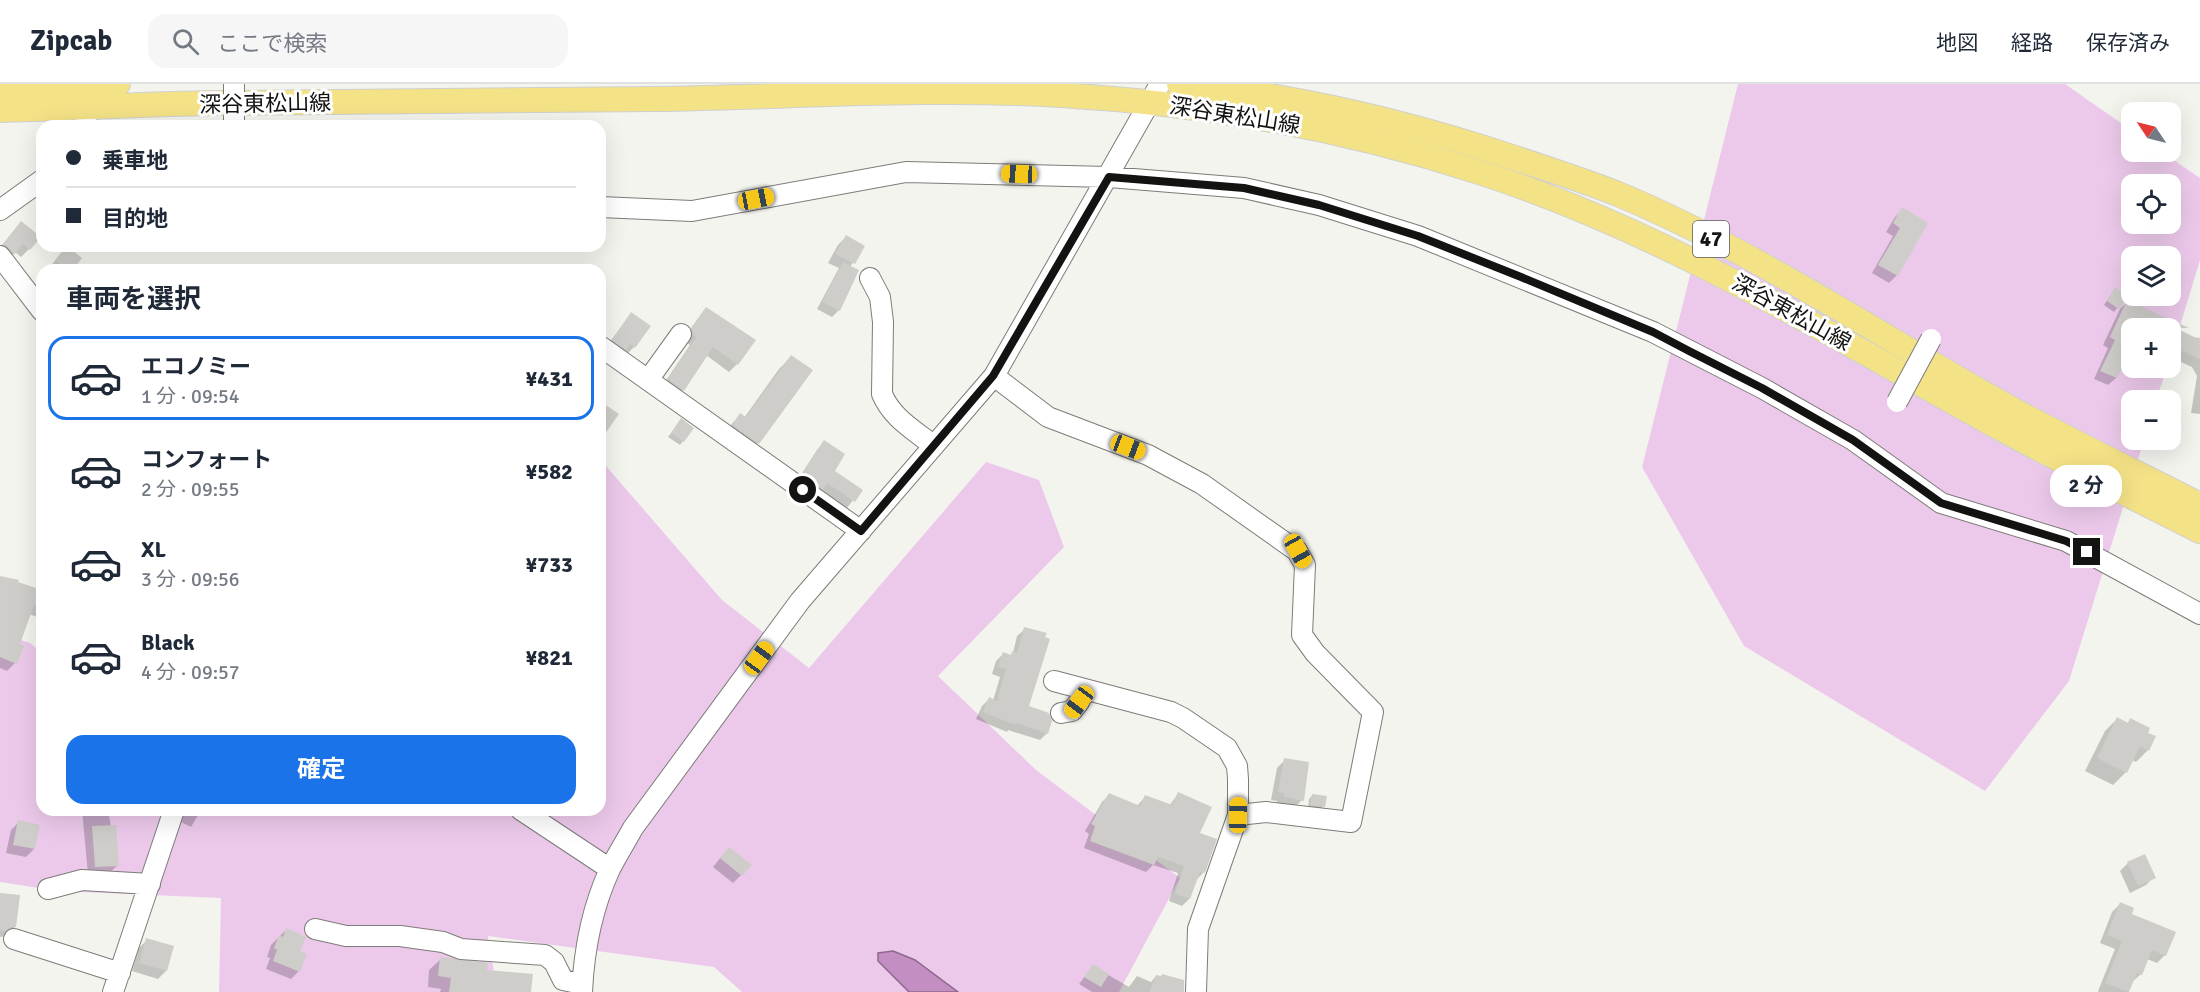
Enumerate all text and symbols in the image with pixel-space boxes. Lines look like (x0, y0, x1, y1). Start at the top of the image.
search box (148, 14, 568, 68)
text: Zipcab (30, 24, 112, 58)
icon: search (169, 25, 202, 58)
text: ここで検索 (217, 30, 327, 57)
text: 地図 (1936, 30, 1978, 56)
text: 経路 (2011, 30, 2053, 56)
text: 保存済み (2086, 30, 2170, 56)
street label: 深谷東松山線 (199, 89, 331, 118)
street label: 深谷東松山線 (1168, 92, 1302, 139)
north arrow (2121, 102, 2181, 162)
map controls (2121, 102, 2181, 450)
text: 乗車地 (102, 147, 168, 174)
car (1001, 164, 1037, 184)
button: locate (2121, 174, 2181, 234)
car (737, 187, 775, 211)
text: 目的地 (102, 205, 168, 232)
road number: 47 (1693, 221, 1729, 257)
button: layers (2121, 246, 2181, 306)
street label: 深谷東松山線 (1727, 269, 1856, 356)
text: 車両を選択 (66, 283, 201, 316)
button: + (2121, 318, 2181, 378)
icon: car (69, 351, 123, 405)
text: エコノミー (141, 353, 251, 380)
text: ¥431 (525, 365, 573, 392)
text: 1 分 · 09:54 (141, 384, 240, 409)
button: − (2121, 390, 2181, 450)
car (1108, 432, 1148, 462)
icon: car (69, 444, 123, 498)
text: コンフォート (141, 446, 272, 473)
text: ¥582 (525, 458, 573, 485)
callout: 2 分 (2051, 465, 2123, 507)
text: 2 分 (2068, 473, 2104, 498)
route start (789, 476, 816, 503)
text: 2 分 · 09:55 (141, 477, 240, 502)
car (1281, 531, 1315, 571)
text: XL (141, 536, 166, 563)
icon: car (69, 537, 123, 591)
route end (2073, 538, 2100, 565)
text: ¥733 (525, 551, 573, 578)
text: 3 分 · 09:56 (141, 567, 240, 592)
text: Black (141, 629, 195, 656)
icon: car (69, 630, 123, 684)
car (741, 638, 777, 678)
text: ¥821 (525, 644, 573, 671)
text: 4 分 · 09:57 (141, 660, 240, 685)
car (1061, 682, 1097, 722)
button: 確定 (66, 735, 576, 804)
car (1229, 797, 1247, 833)

